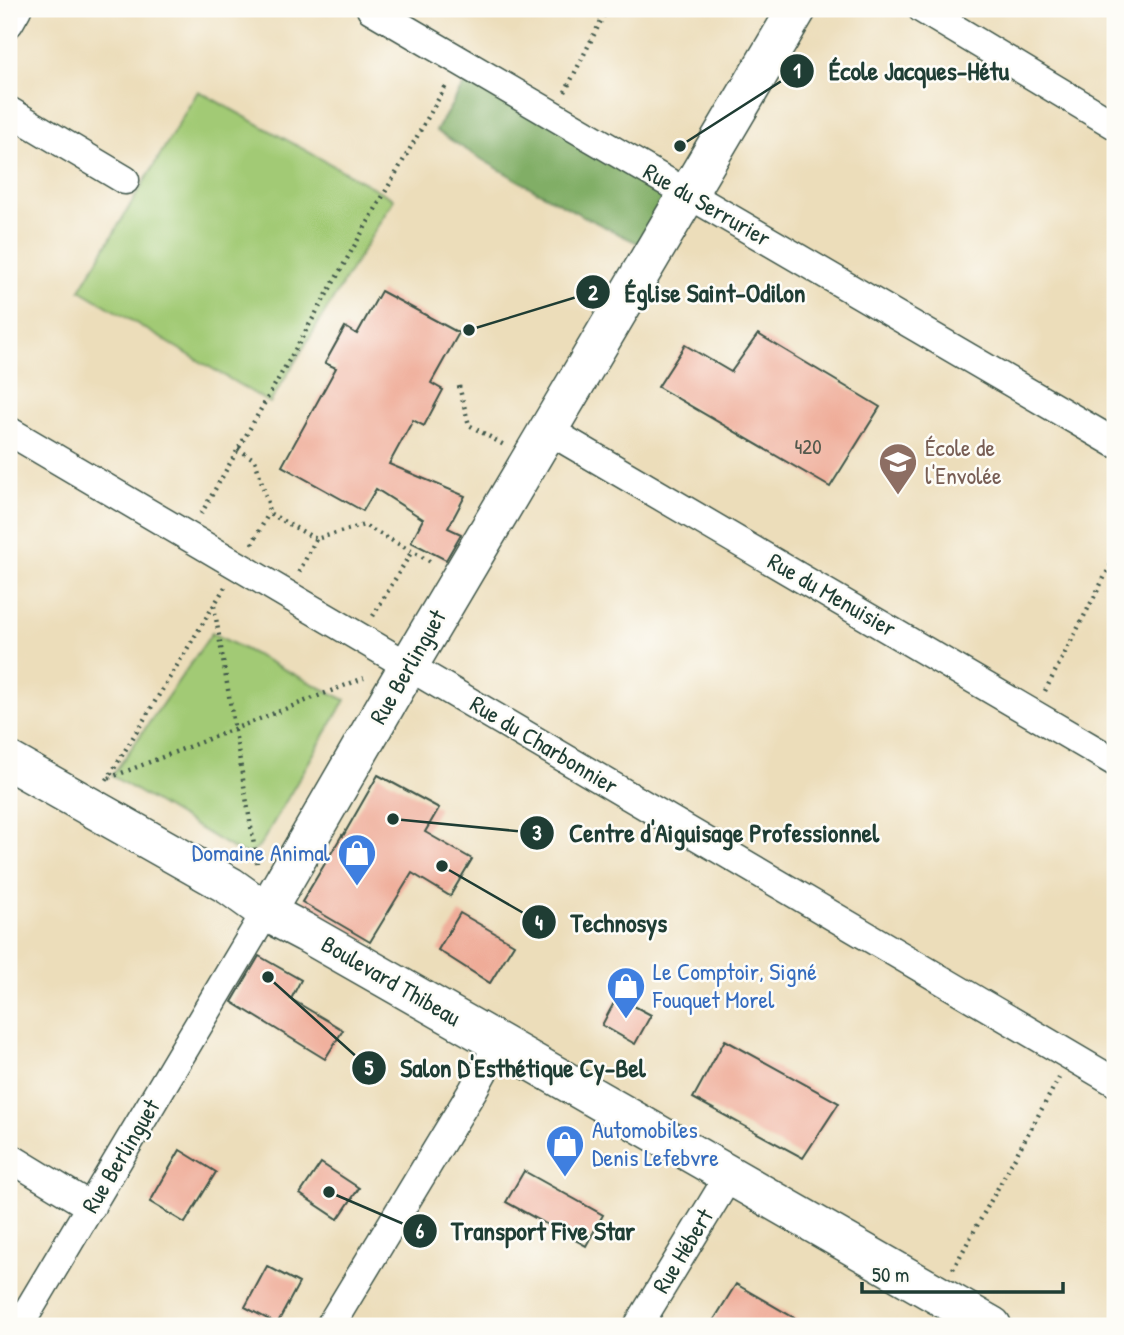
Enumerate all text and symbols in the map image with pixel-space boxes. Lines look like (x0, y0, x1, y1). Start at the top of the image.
callout: École Jacques-Hétu (779, 47, 1023, 94)
text: École Jacques-Hétu (829, 53, 1010, 89)
text: 1 (793, 56, 801, 85)
street label: Rue du Serrurier (638, 155, 777, 254)
callout: Église Saint-Odilon (575, 269, 819, 316)
text: Église Saint-Odilon (625, 275, 805, 311)
text: 2 (588, 278, 598, 307)
place label: École de l'Envolée (925, 431, 1002, 491)
house number: 420 (794, 432, 822, 461)
school or university icon: École de l'Envolée (877, 441, 919, 496)
street label: Rue du Menuisier (763, 544, 902, 644)
street label: Rue Berlinguet (361, 603, 453, 730)
street label: Rue du Charbonnier (465, 687, 624, 801)
callout: Centre d'Aiguisage Professionnel (520, 810, 893, 857)
text: Centre d'Aiguisage Professionnel (569, 815, 880, 851)
text: 3 (532, 818, 542, 847)
shop icon: Domaine Animal (336, 832, 378, 887)
place label: Domaine Animal (192, 836, 331, 868)
callout: Technosys (522, 899, 682, 946)
text: Technosys (570, 905, 667, 941)
text: 4 (535, 908, 543, 937)
street label: Boulevard Thibeau (316, 927, 467, 1033)
place label: Le Comptoir, Signé Fouquet Morel (652, 955, 817, 1015)
shop icon: Le Comptoir, Signé Fouquet Morel (605, 965, 647, 1020)
callout: Salon D'Esthétique Cy-Bel (351, 1045, 659, 1092)
text: Salon D'Esthétique Cy-Bel (400, 1050, 647, 1086)
text: 5 (365, 1053, 374, 1082)
street label: Rue Berlinguet (74, 1092, 167, 1218)
place label: Automobiles Denis Lefebvre (592, 1113, 719, 1173)
shop icon: Automobiles Denis Lefebvre (544, 1123, 586, 1178)
street label: Rue Hébert (644, 1202, 720, 1299)
callout: Transport Five Star (402, 1207, 649, 1254)
text: Transport Five Star (450, 1213, 636, 1249)
text: 6 (416, 1216, 425, 1245)
scale bar (862, 1251, 1063, 1295)
text: 50 m (872, 1260, 909, 1289)

